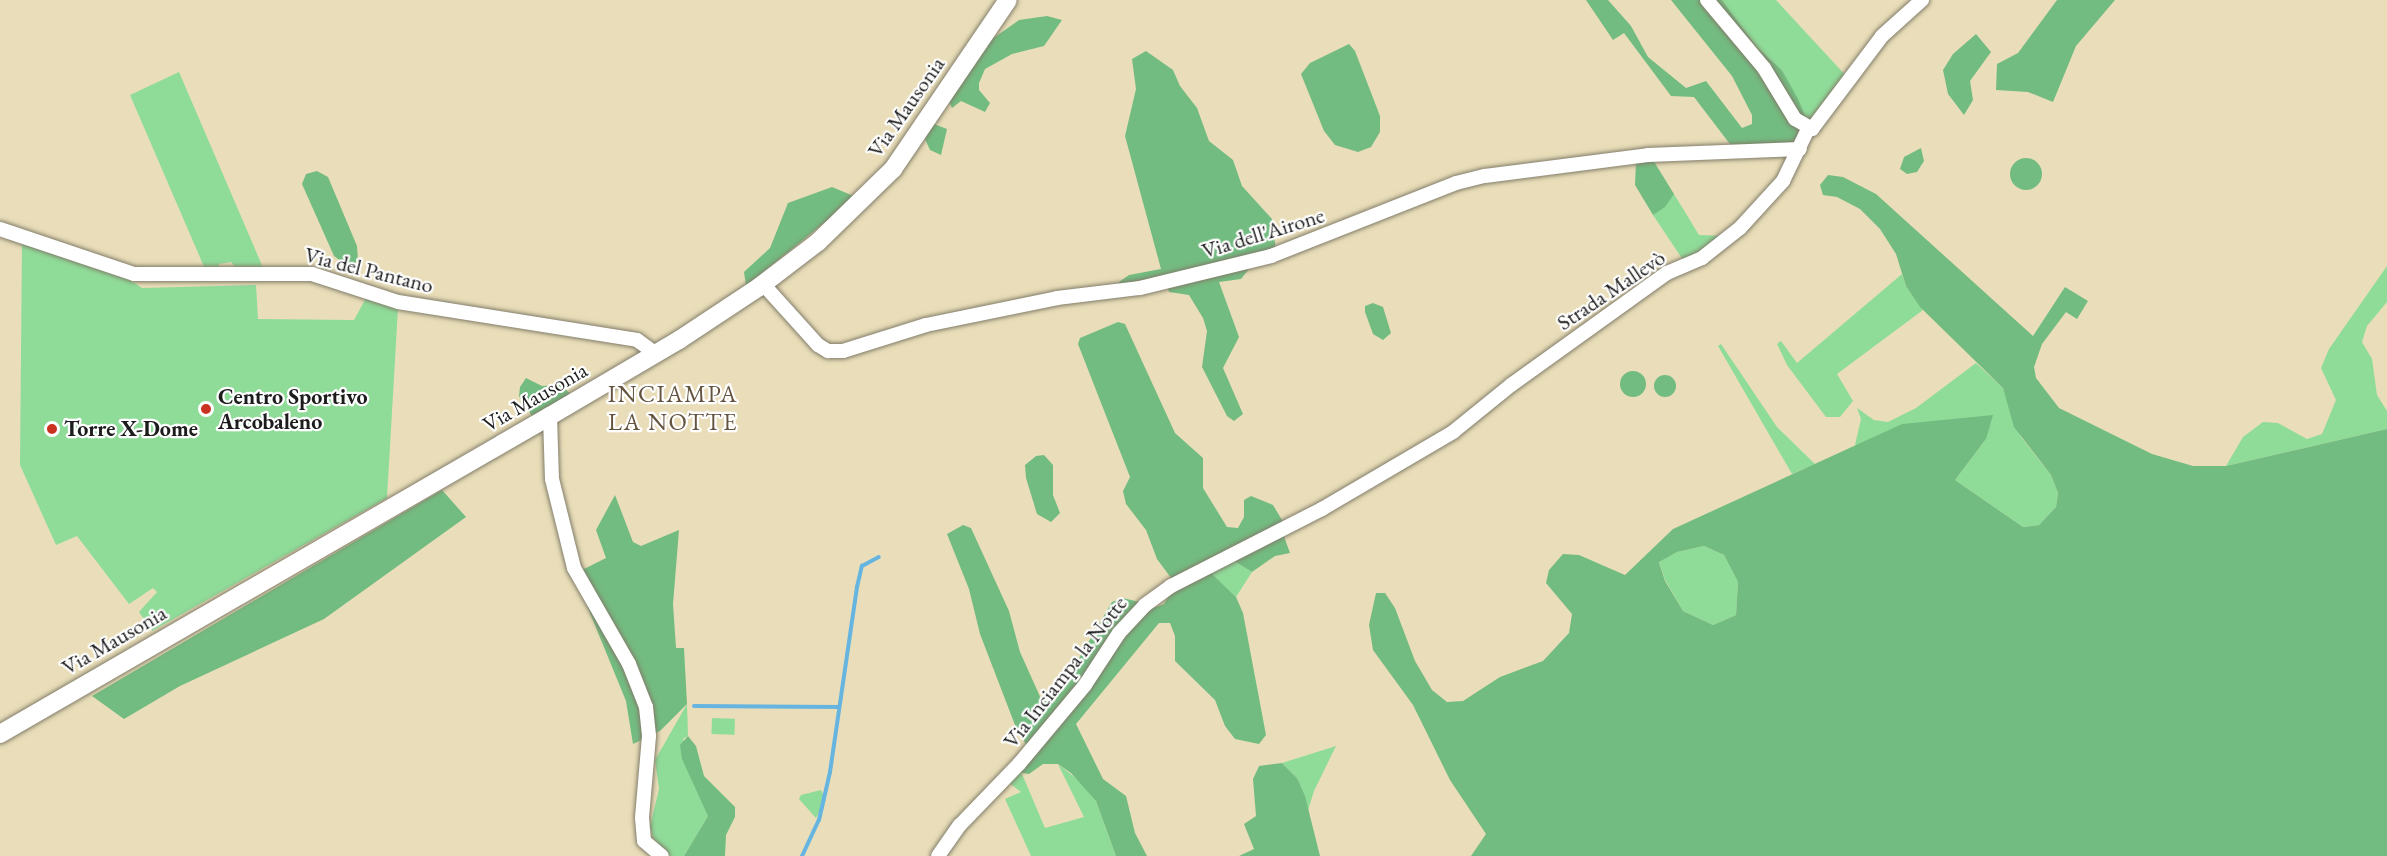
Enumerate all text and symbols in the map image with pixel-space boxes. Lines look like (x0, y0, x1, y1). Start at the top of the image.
street label: Via Mausonia (862, 52, 950, 162)
street label: Via dell'Airone (1199, 202, 1327, 264)
street label: Via del Pantano (302, 241, 436, 299)
street label: Strada Mallevò (1552, 244, 1670, 336)
street label: Via Mausonia (478, 356, 592, 438)
district label: INCIAMPA LA NOTTE (608, 380, 738, 436)
place label: Centro Sportivo Arcobaleno (218, 383, 367, 434)
marker: Centro Sportivo Arcobaleno (199, 402, 213, 416)
place label: Torre X-Dome (64, 416, 198, 442)
marker: Torre X-Dome (45, 422, 59, 436)
street label: Via Inciampa la Notte (997, 591, 1133, 753)
street label: Via Mausonia (57, 599, 171, 681)

